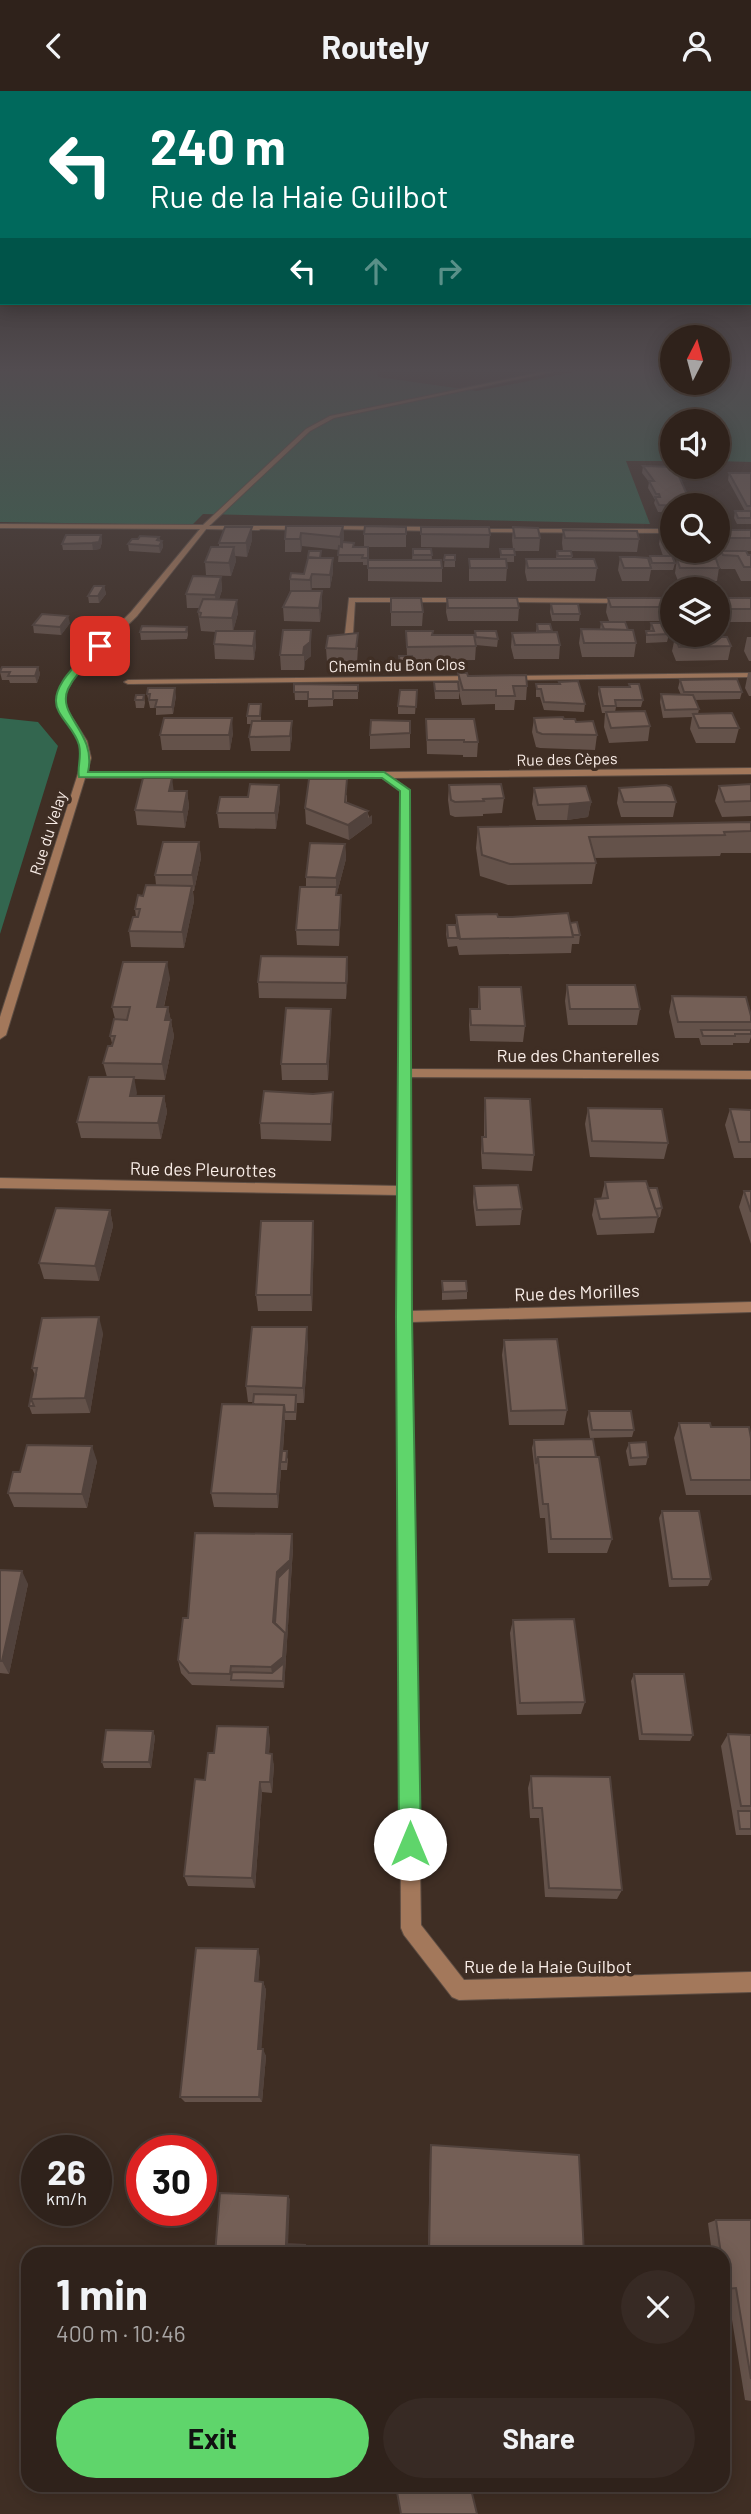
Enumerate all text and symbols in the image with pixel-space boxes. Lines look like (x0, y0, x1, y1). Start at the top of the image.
icon: back (35, 27, 73, 65)
text: Routely (321, 27, 430, 65)
icon: person (678, 27, 716, 65)
text: 240 m (150, 116, 286, 175)
icon: left (35, 119, 126, 210)
text: Rue de la Haie Guilbot (150, 176, 449, 214)
icon: left (284, 252, 322, 290)
icon: ahead (357, 252, 395, 290)
icon: right (430, 252, 468, 290)
north arrow (660, 325, 730, 395)
map controls (660, 325, 730, 647)
button: sound (660, 409, 730, 479)
button: search (660, 493, 730, 563)
button: layers (660, 577, 730, 647)
pin (70, 616, 130, 676)
icon: arrive (81, 627, 119, 665)
street label: Chemin du Bon Clos (328, 654, 466, 675)
street label: Rue des Cèpes (516, 748, 618, 769)
street label: Rue du Velay (25, 788, 70, 877)
street label: Rue des Chanterelles (496, 1044, 660, 1066)
street label: Rue des Pleurottes (130, 1157, 276, 1181)
street label: Rue des Morilles (514, 1279, 640, 1305)
position arrow (373, 1807, 447, 1881)
street label: Rue de la Haie Guilbot (464, 1955, 632, 1977)
speed limit sign: 30 (126, 2135, 217, 2226)
text: 26 (47, 2150, 86, 2192)
text: km/h (46, 2187, 87, 2209)
text: 1 min (56, 2268, 148, 2318)
button: close (621, 2270, 695, 2344)
text: 400 m · 10:46 (56, 2319, 186, 2347)
button: Exit (56, 2398, 369, 2478)
button: Share (383, 2398, 695, 2478)

